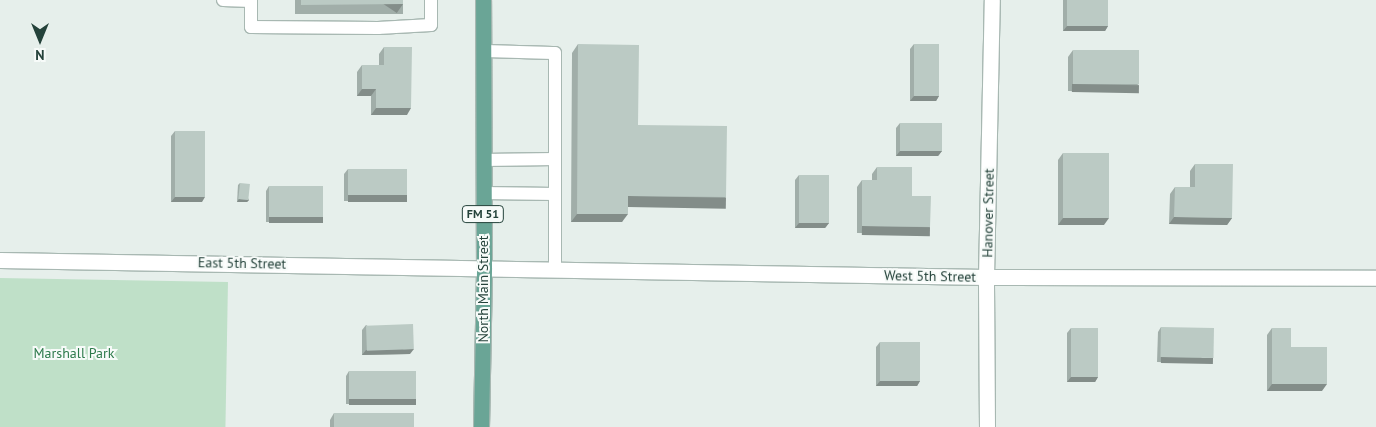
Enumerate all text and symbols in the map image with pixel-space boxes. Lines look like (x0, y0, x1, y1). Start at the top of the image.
north arrow (15, 15, 65, 65)
text: N (35, 46, 45, 64)
street label: Hanover Street (979, 168, 997, 258)
road number: FM 51 (462, 204, 504, 223)
street label: North Main Street (475, 235, 491, 343)
street label: East 5th Street (198, 254, 286, 272)
street label: West 5th Street (884, 267, 976, 285)
park label: Marshall Park (34, 345, 114, 361)

